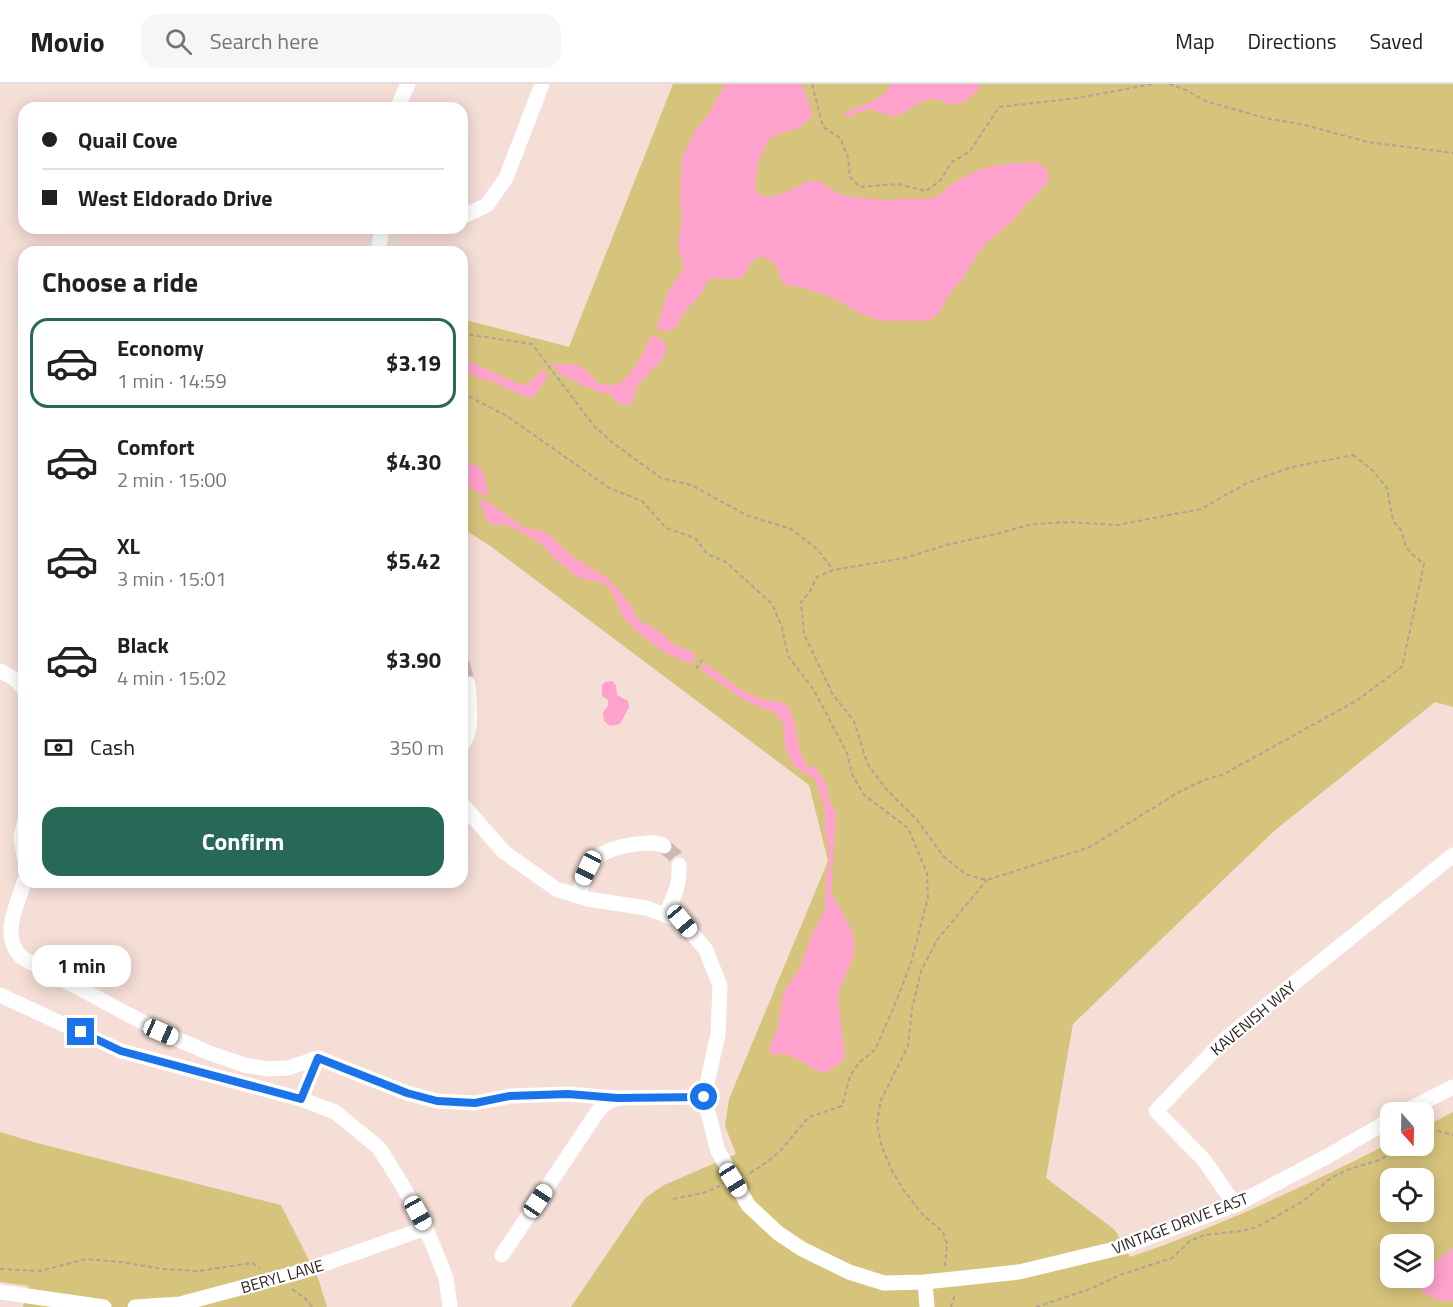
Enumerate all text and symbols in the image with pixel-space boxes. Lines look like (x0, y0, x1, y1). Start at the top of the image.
search box (141, 14, 561, 68)
text: Movio (30, 20, 105, 63)
text: Search here (210, 24, 319, 58)
icon: search (162, 25, 195, 58)
text: Map (1175, 25, 1215, 57)
text: Directions (1248, 25, 1337, 57)
text: Saved (1370, 25, 1423, 57)
text: Quail Cove (78, 123, 178, 157)
text: West Eldorado Drive (78, 181, 272, 215)
text: Choose a ride (42, 261, 198, 302)
text: Economy (117, 331, 204, 365)
icon: car (45, 336, 99, 390)
text: $3.19 (386, 346, 441, 380)
text: 1 min · 14:59 (117, 365, 227, 396)
text: Comfort (117, 430, 195, 464)
icon: car (45, 435, 99, 489)
text: $4.30 (386, 445, 441, 479)
text: 2 min · 15:00 (117, 464, 227, 495)
text: XL (117, 529, 140, 563)
icon: car (45, 534, 99, 588)
text: $5.42 (386, 544, 441, 578)
text: 3 min · 15:01 (117, 563, 227, 594)
text: Black (117, 628, 169, 662)
icon: car (45, 633, 99, 687)
text: $3.90 (386, 643, 441, 677)
text: 4 min · 15:02 (117, 662, 227, 693)
text: Cash (90, 730, 135, 764)
icon: cash (42, 731, 75, 764)
text: 350 m (389, 732, 444, 763)
button: Confirm (42, 807, 444, 876)
car (572, 848, 604, 888)
car (664, 901, 700, 941)
callout: 1 min (32, 945, 130, 987)
text: 1 min (57, 950, 106, 981)
street label: KAVENISH WAY (1205, 975, 1301, 1061)
car (141, 1016, 181, 1048)
route end (67, 1018, 94, 1045)
route start (690, 1083, 717, 1110)
north arrow (1380, 1102, 1434, 1156)
map controls (1380, 1102, 1434, 1288)
car (716, 1160, 750, 1200)
button: locate (1380, 1168, 1434, 1222)
car (520, 1181, 556, 1221)
street label: VINTAGE DRIVE EAST (1108, 1186, 1252, 1260)
car (401, 1193, 435, 1233)
button: layers (1380, 1234, 1434, 1288)
street label: BERYL LANE (238, 1253, 326, 1299)

